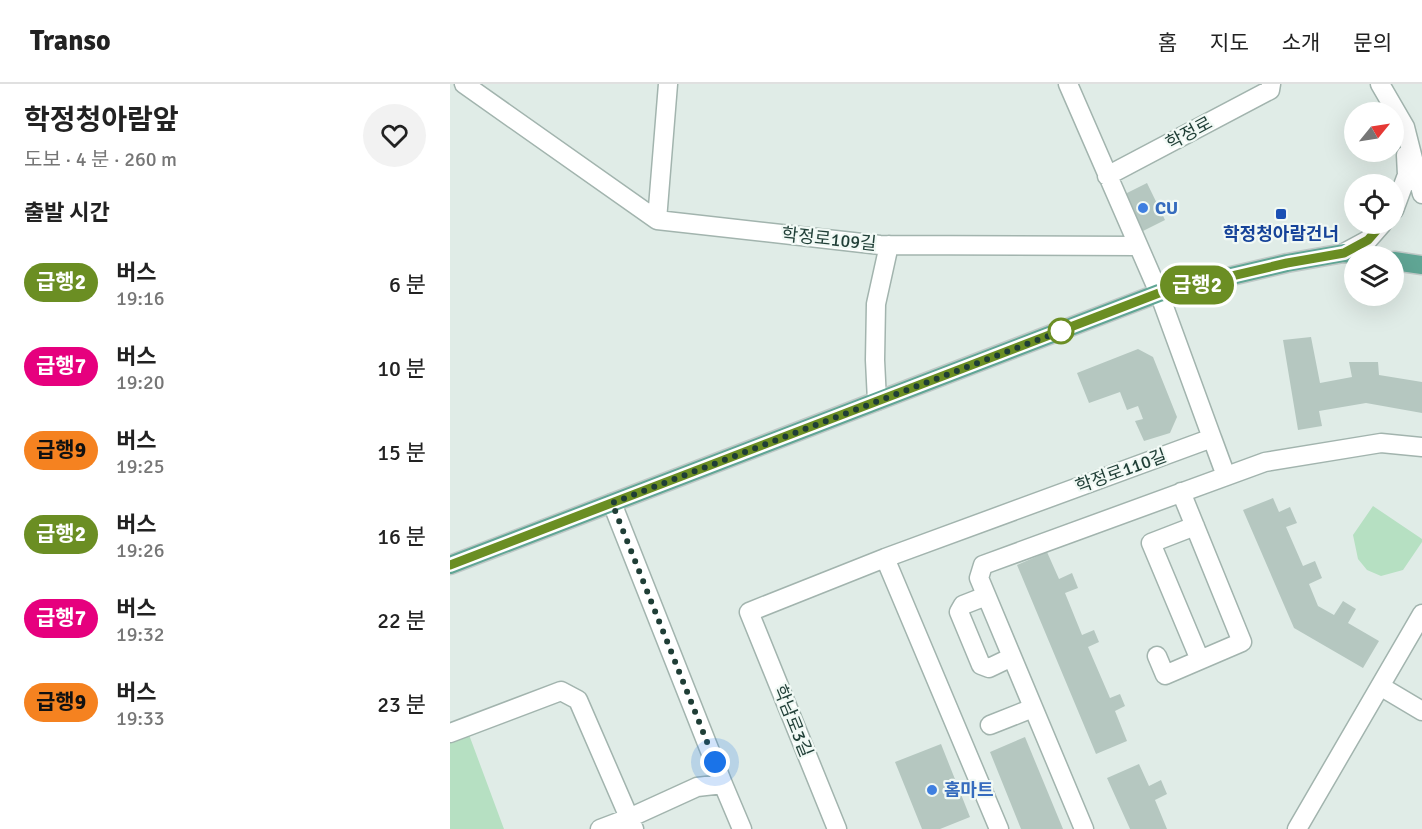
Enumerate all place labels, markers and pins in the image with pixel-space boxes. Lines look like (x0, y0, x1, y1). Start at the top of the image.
place label: CU (1155, 197, 1178, 219)
marker: CU (1136, 201, 1150, 215)
marker: 학정청아람건너 (1274, 207, 1288, 221)
place label: 학정청아람건너 (1223, 223, 1339, 245)
unlabelled marker (1048, 318, 1074, 344)
place label: 홈마트 (944, 779, 994, 801)
marker: 홈마트 (925, 783, 939, 797)

